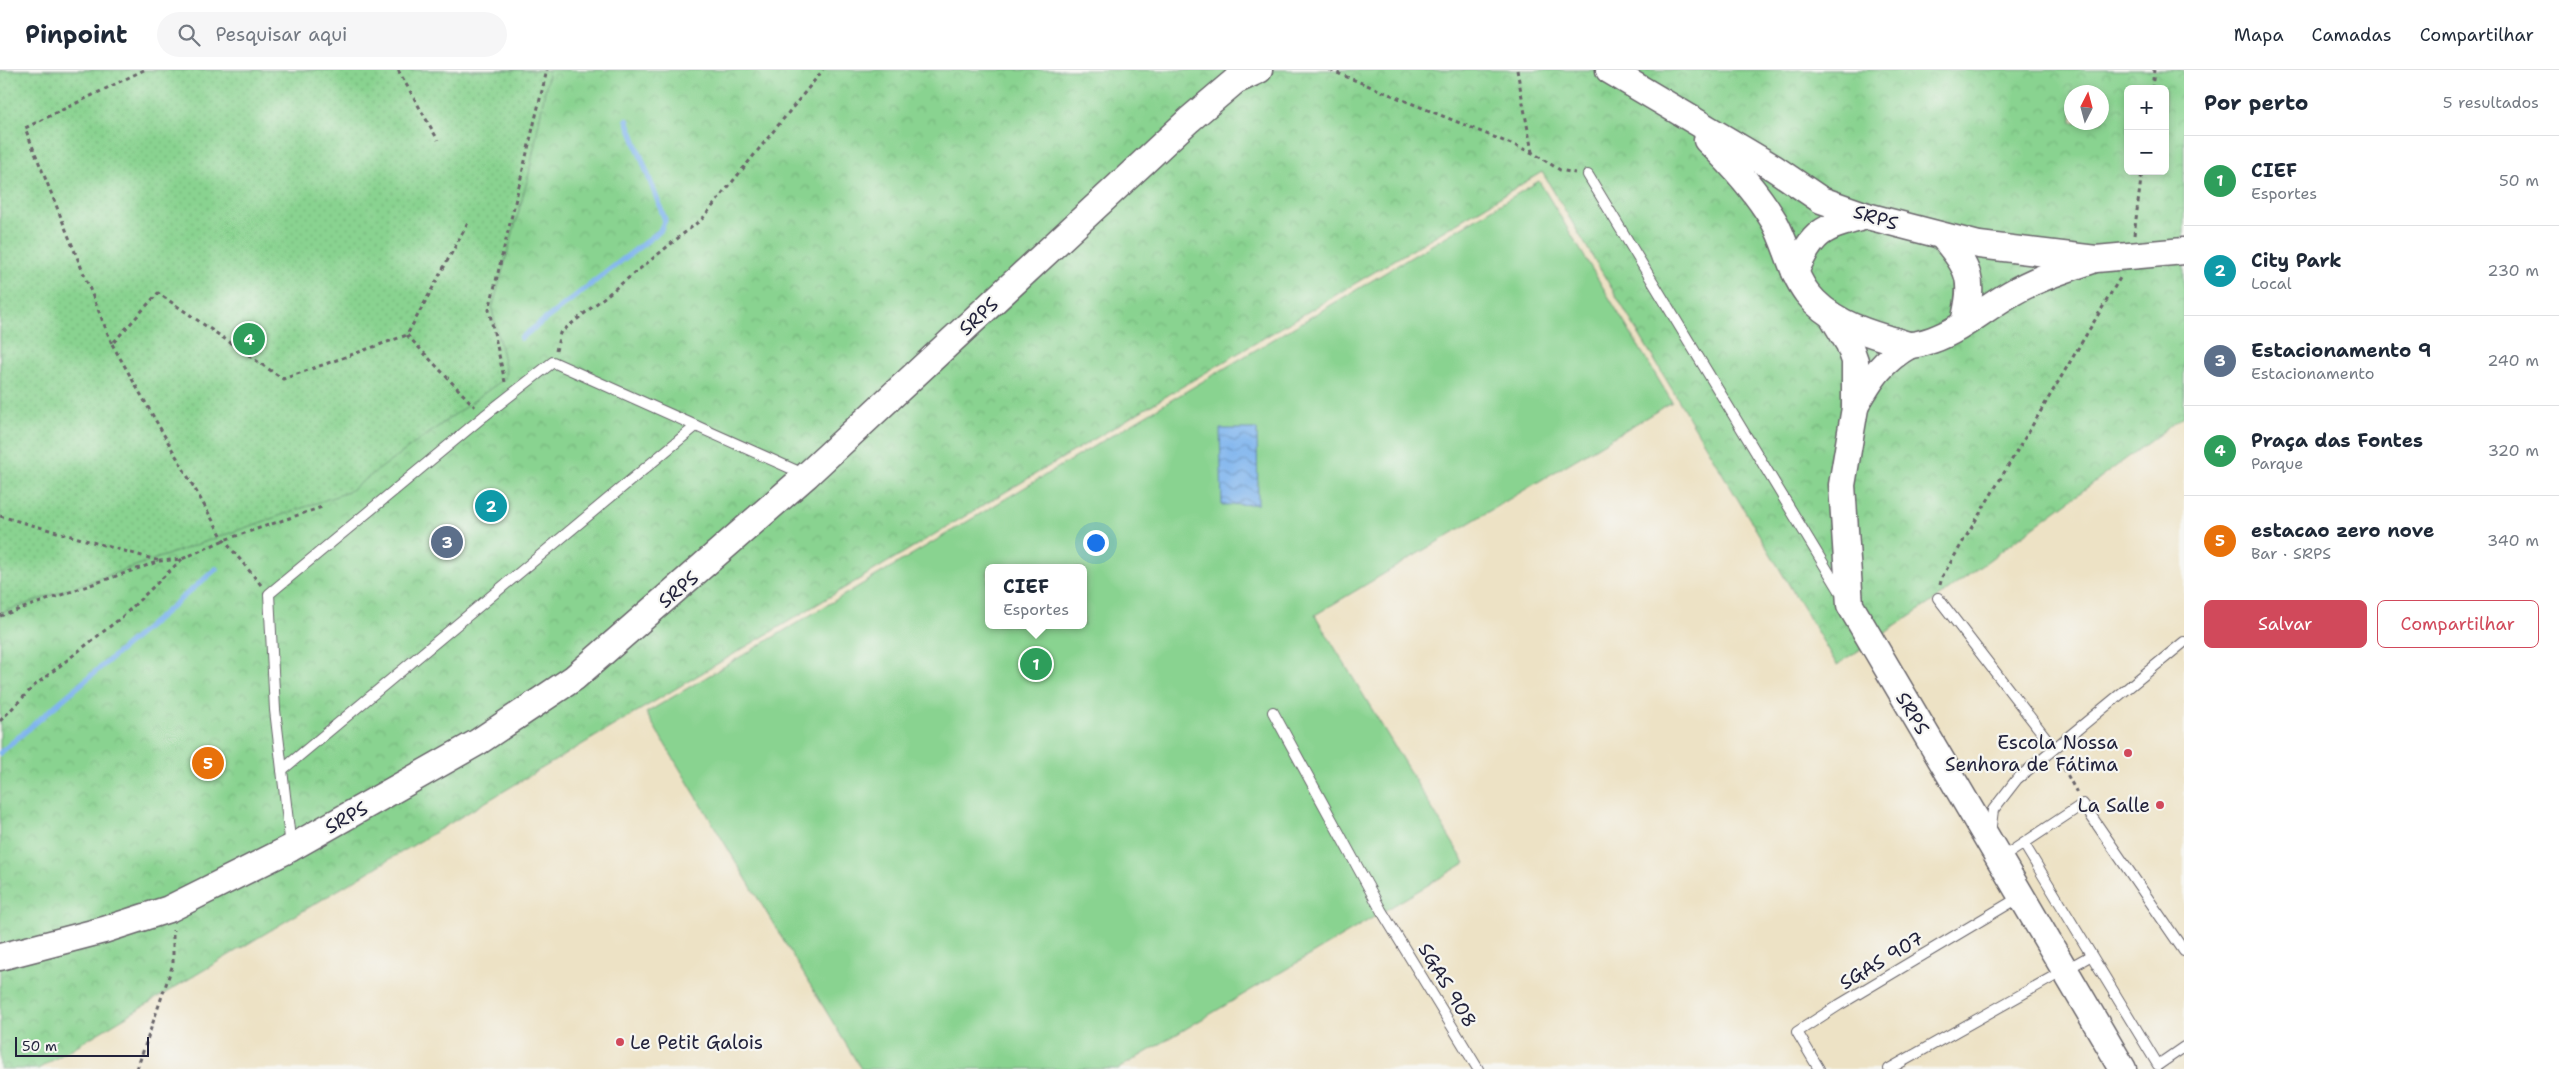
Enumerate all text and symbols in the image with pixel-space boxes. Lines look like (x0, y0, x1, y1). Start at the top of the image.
search box (157, 12, 507, 57)
text: Pinpoint (25, 19, 127, 51)
icon: search (175, 21, 203, 49)
text: Pesquisar aqui (215, 22, 347, 47)
text: Mapa (2234, 23, 2284, 47)
text: Camadas (2312, 23, 2392, 47)
text: Compartilhar (2420, 23, 2534, 47)
north arrow (2064, 85, 2109, 130)
map controls (2124, 85, 2169, 175)
button: + (2124, 85, 2169, 130)
text: Por perto (2204, 89, 2308, 117)
text: 5 resultados (2443, 92, 2539, 113)
button: − (2124, 130, 2169, 175)
text: CIEF (2251, 158, 2297, 183)
text: 1 (2216, 170, 2224, 191)
text: 50 m (2499, 170, 2539, 191)
text: Esportes (2251, 183, 2317, 204)
street label: SRPS (1850, 199, 1901, 236)
text: City Park (2251, 248, 2342, 273)
text: 2 (2214, 260, 2226, 281)
text: 230 m (2487, 260, 2539, 281)
text: Local (2251, 273, 2292, 294)
street label: SRPS (953, 292, 1003, 341)
pin: 4 (233, 320, 265, 358)
text: Estacionamento 9 (2251, 338, 2431, 363)
text: 3 (2214, 350, 2226, 371)
text: 240 m (2487, 350, 2539, 371)
text: Estacionamento (2251, 363, 2374, 384)
text: Praça das Fontes (2251, 428, 2423, 453)
text: 4 (2214, 440, 2226, 461)
text: 320 m (2488, 440, 2539, 461)
text: Parque (2251, 453, 2303, 474)
pin: 2 (475, 487, 507, 525)
text: estacao zero nove (2251, 518, 2434, 543)
pin: 3 (431, 523, 463, 561)
your location (1083, 530, 1109, 556)
text: 5 (2215, 530, 2225, 551)
text: 340 m (2487, 530, 2539, 551)
text: Bar · SRPS (2251, 543, 2331, 564)
popup (985, 564, 1087, 629)
street label: SRPS (653, 565, 704, 614)
text: CIEF (1003, 574, 1049, 599)
text: Esportes (1003, 599, 1069, 620)
button: Salvar (2204, 600, 2367, 648)
button: Compartilhar (2377, 600, 2539, 648)
pin: 1 (1020, 645, 1052, 683)
street label: SRPS (1890, 687, 1935, 739)
place label: Escola Nossa Senhora de Fátima (1945, 730, 2118, 777)
pin: 5 (192, 744, 224, 782)
marker: Escola Nossa Senhora de Fátima (2122, 747, 2134, 759)
place label: La Salle (2077, 793, 2150, 818)
street label: SRPS (320, 795, 372, 839)
marker: La Salle (2154, 799, 2166, 811)
street label: SGAS 907 (1835, 926, 1928, 995)
street label: SGAS 908 (1412, 938, 1483, 1032)
place label: Le Petit Galois (630, 1030, 763, 1055)
scale bar (15, 1034, 149, 1057)
marker: Le Petit Galois (614, 1036, 626, 1048)
text: 50 m (22, 1037, 57, 1055)

